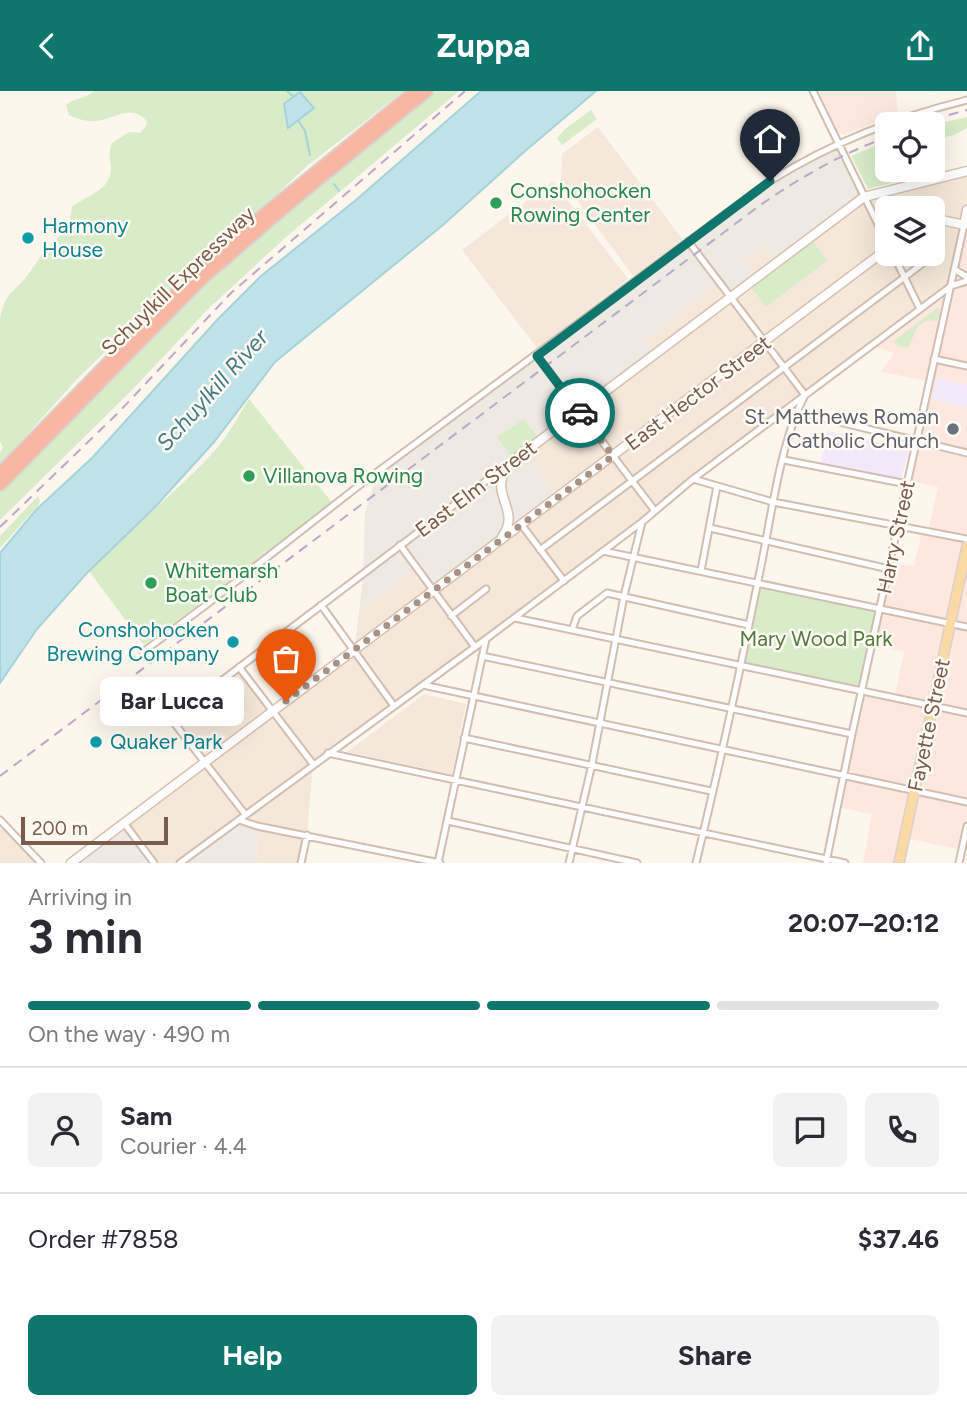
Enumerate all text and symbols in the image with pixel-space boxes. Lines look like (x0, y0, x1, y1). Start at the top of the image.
icon: back (28, 27, 66, 65)
text: Zuppa (437, 27, 530, 65)
icon: share (901, 27, 939, 65)
pin (740, 109, 800, 181)
map controls (875, 112, 945, 266)
button: locate (875, 112, 945, 182)
icon: home (751, 120, 789, 158)
place label: Conshohocken Rowing Center (510, 178, 651, 227)
marker: Conshohocken Rowing Center (488, 195, 504, 211)
button: layers (875, 196, 945, 266)
street label: Schuylkill Expressway (96, 201, 260, 360)
place label: Harmony House (42, 213, 128, 262)
marker: Harmony House (20, 230, 36, 246)
water label: Schuylkill River (150, 323, 275, 456)
street label: East Hector Street (620, 330, 775, 455)
courier (545, 378, 615, 448)
icon: car (561, 394, 599, 432)
place label: St. Matthews Roman Catholic Church (744, 404, 939, 453)
marker: St. Matthews Roman Catholic Church (945, 421, 961, 437)
street label: East Elm Street (410, 435, 541, 542)
place label: Villanova Rowing (263, 463, 423, 488)
marker: Villanova Rowing (241, 468, 257, 484)
street label: Harry Street (871, 478, 920, 596)
place label: Whitemarsh Boat Club (165, 558, 278, 607)
marker: Whitemarsh Boat Club (143, 575, 159, 591)
place label: Conshohocken Brewing Company (46, 617, 219, 666)
park label: Mary Wood Park (740, 626, 893, 651)
pin (256, 629, 316, 701)
marker: Conshohocken Brewing Company (225, 634, 241, 650)
icon: bag (267, 640, 305, 678)
street label: Fayette Street (902, 656, 955, 794)
callout: Bar Lucca (100, 677, 244, 725)
text: Bar Lucca (120, 687, 224, 715)
place label: Quaker Park (110, 729, 223, 754)
marker: Quaker Park (88, 734, 104, 750)
scale bar (21, 814, 168, 846)
text: 200 m (32, 817, 88, 840)
text: Arriving in (28, 883, 132, 911)
text: 20:07–20:12 (788, 907, 939, 939)
text: 3 min (28, 909, 143, 965)
text: On the way · 490 m (28, 1020, 230, 1048)
button: person (28, 1093, 102, 1167)
button: chat (773, 1093, 847, 1167)
button: phone (865, 1093, 939, 1167)
text: Sam (120, 1100, 172, 1132)
text: Courier · 4.4 (120, 1132, 247, 1160)
text: Order #7858 (28, 1223, 179, 1255)
text: $37.46 (858, 1223, 939, 1255)
button: Help (28, 1315, 477, 1395)
button: Share (491, 1315, 939, 1395)

